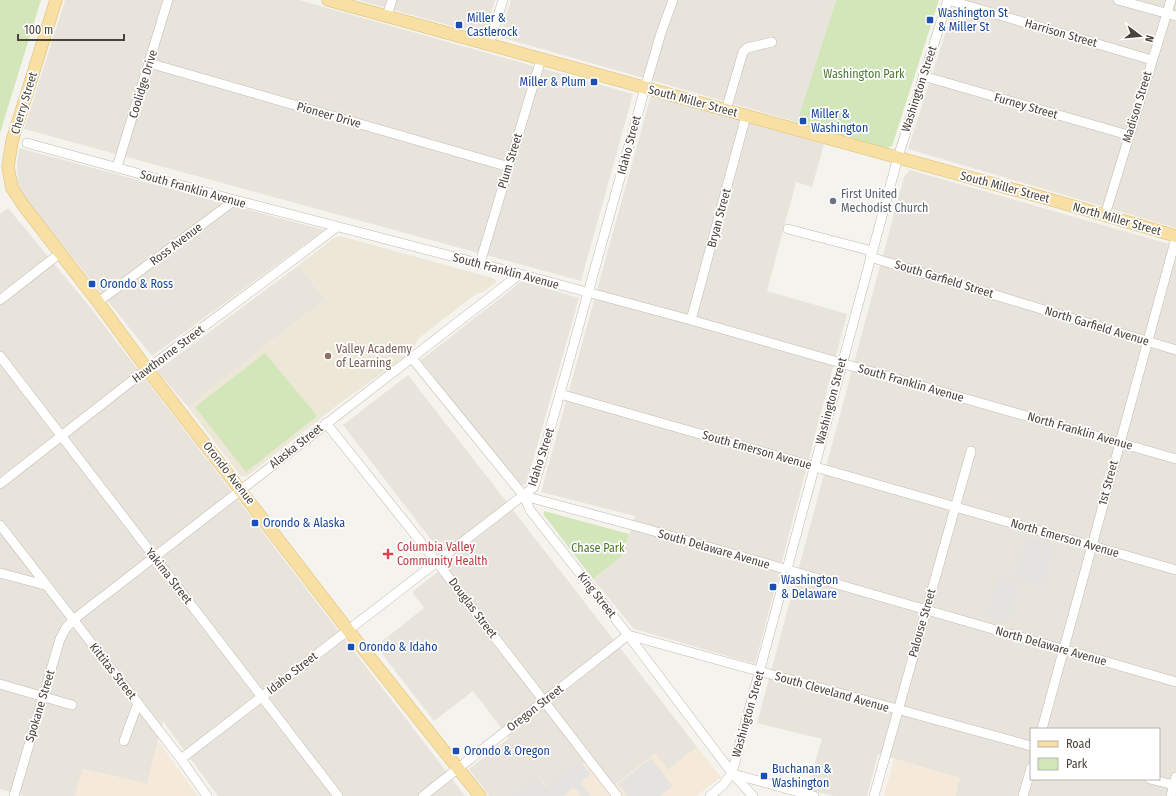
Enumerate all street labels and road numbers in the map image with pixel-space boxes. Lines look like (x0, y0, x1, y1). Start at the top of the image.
street label: Harrison Street (1023, 16, 1099, 50)
street label: Washington Street (899, 44, 940, 134)
street label: Coolidge Drive (126, 48, 160, 120)
street label: Cherry Street (8, 70, 40, 136)
street label: Madison Street (1119, 70, 1155, 144)
street label: South Miller Street (647, 82, 739, 120)
street label: Furney Street (993, 90, 1059, 122)
street label: Pioneer Drive (295, 99, 363, 131)
street label: Idaho Street (614, 114, 644, 176)
street label: Plum Street (495, 132, 525, 190)
street label: South Franklin Avenue (138, 167, 248, 211)
street label: South Miller Street (959, 168, 1051, 206)
street label: Bryan Street (704, 187, 734, 249)
street label: North Miller Street (1071, 200, 1163, 238)
street label: Ross Avenue (147, 220, 205, 268)
street label: South Franklin Avenue (451, 250, 561, 292)
street label: South Garfield Street (893, 257, 995, 301)
street label: North Garfield Avenue (1043, 303, 1151, 349)
street label: Hawthorne Street (129, 322, 207, 386)
street label: Washington Street (813, 356, 849, 446)
street label: South Franklin Avenue (856, 361, 966, 405)
street label: North Franklin Avenue (1026, 409, 1134, 453)
street label: Alaska Street (266, 421, 326, 471)
street label: Idaho Street (525, 426, 557, 488)
street label: South Emerson Avenue (701, 428, 813, 472)
street label: Orondo Avenue (200, 439, 258, 507)
street label: 1st Street (1095, 459, 1121, 507)
street label: North Emerson Avenue (1009, 516, 1121, 560)
street label: South Delaware Avenue (656, 526, 772, 572)
street label: Yakima Street (143, 545, 195, 607)
street label: King Street (575, 570, 619, 621)
street label: Douglas Street (446, 575, 500, 641)
street label: Palouse Street (906, 587, 938, 659)
street label: North Delaware Avenue (994, 623, 1108, 669)
street label: Kittitas Street (87, 640, 139, 702)
street label: Idaho Street (264, 649, 320, 697)
street label: Spokane Street (22, 668, 58, 744)
street label: Washington Street (729, 669, 767, 759)
street label: South Cleveland Avenue (773, 669, 891, 715)
street label: Oregon Street (504, 682, 566, 734)

